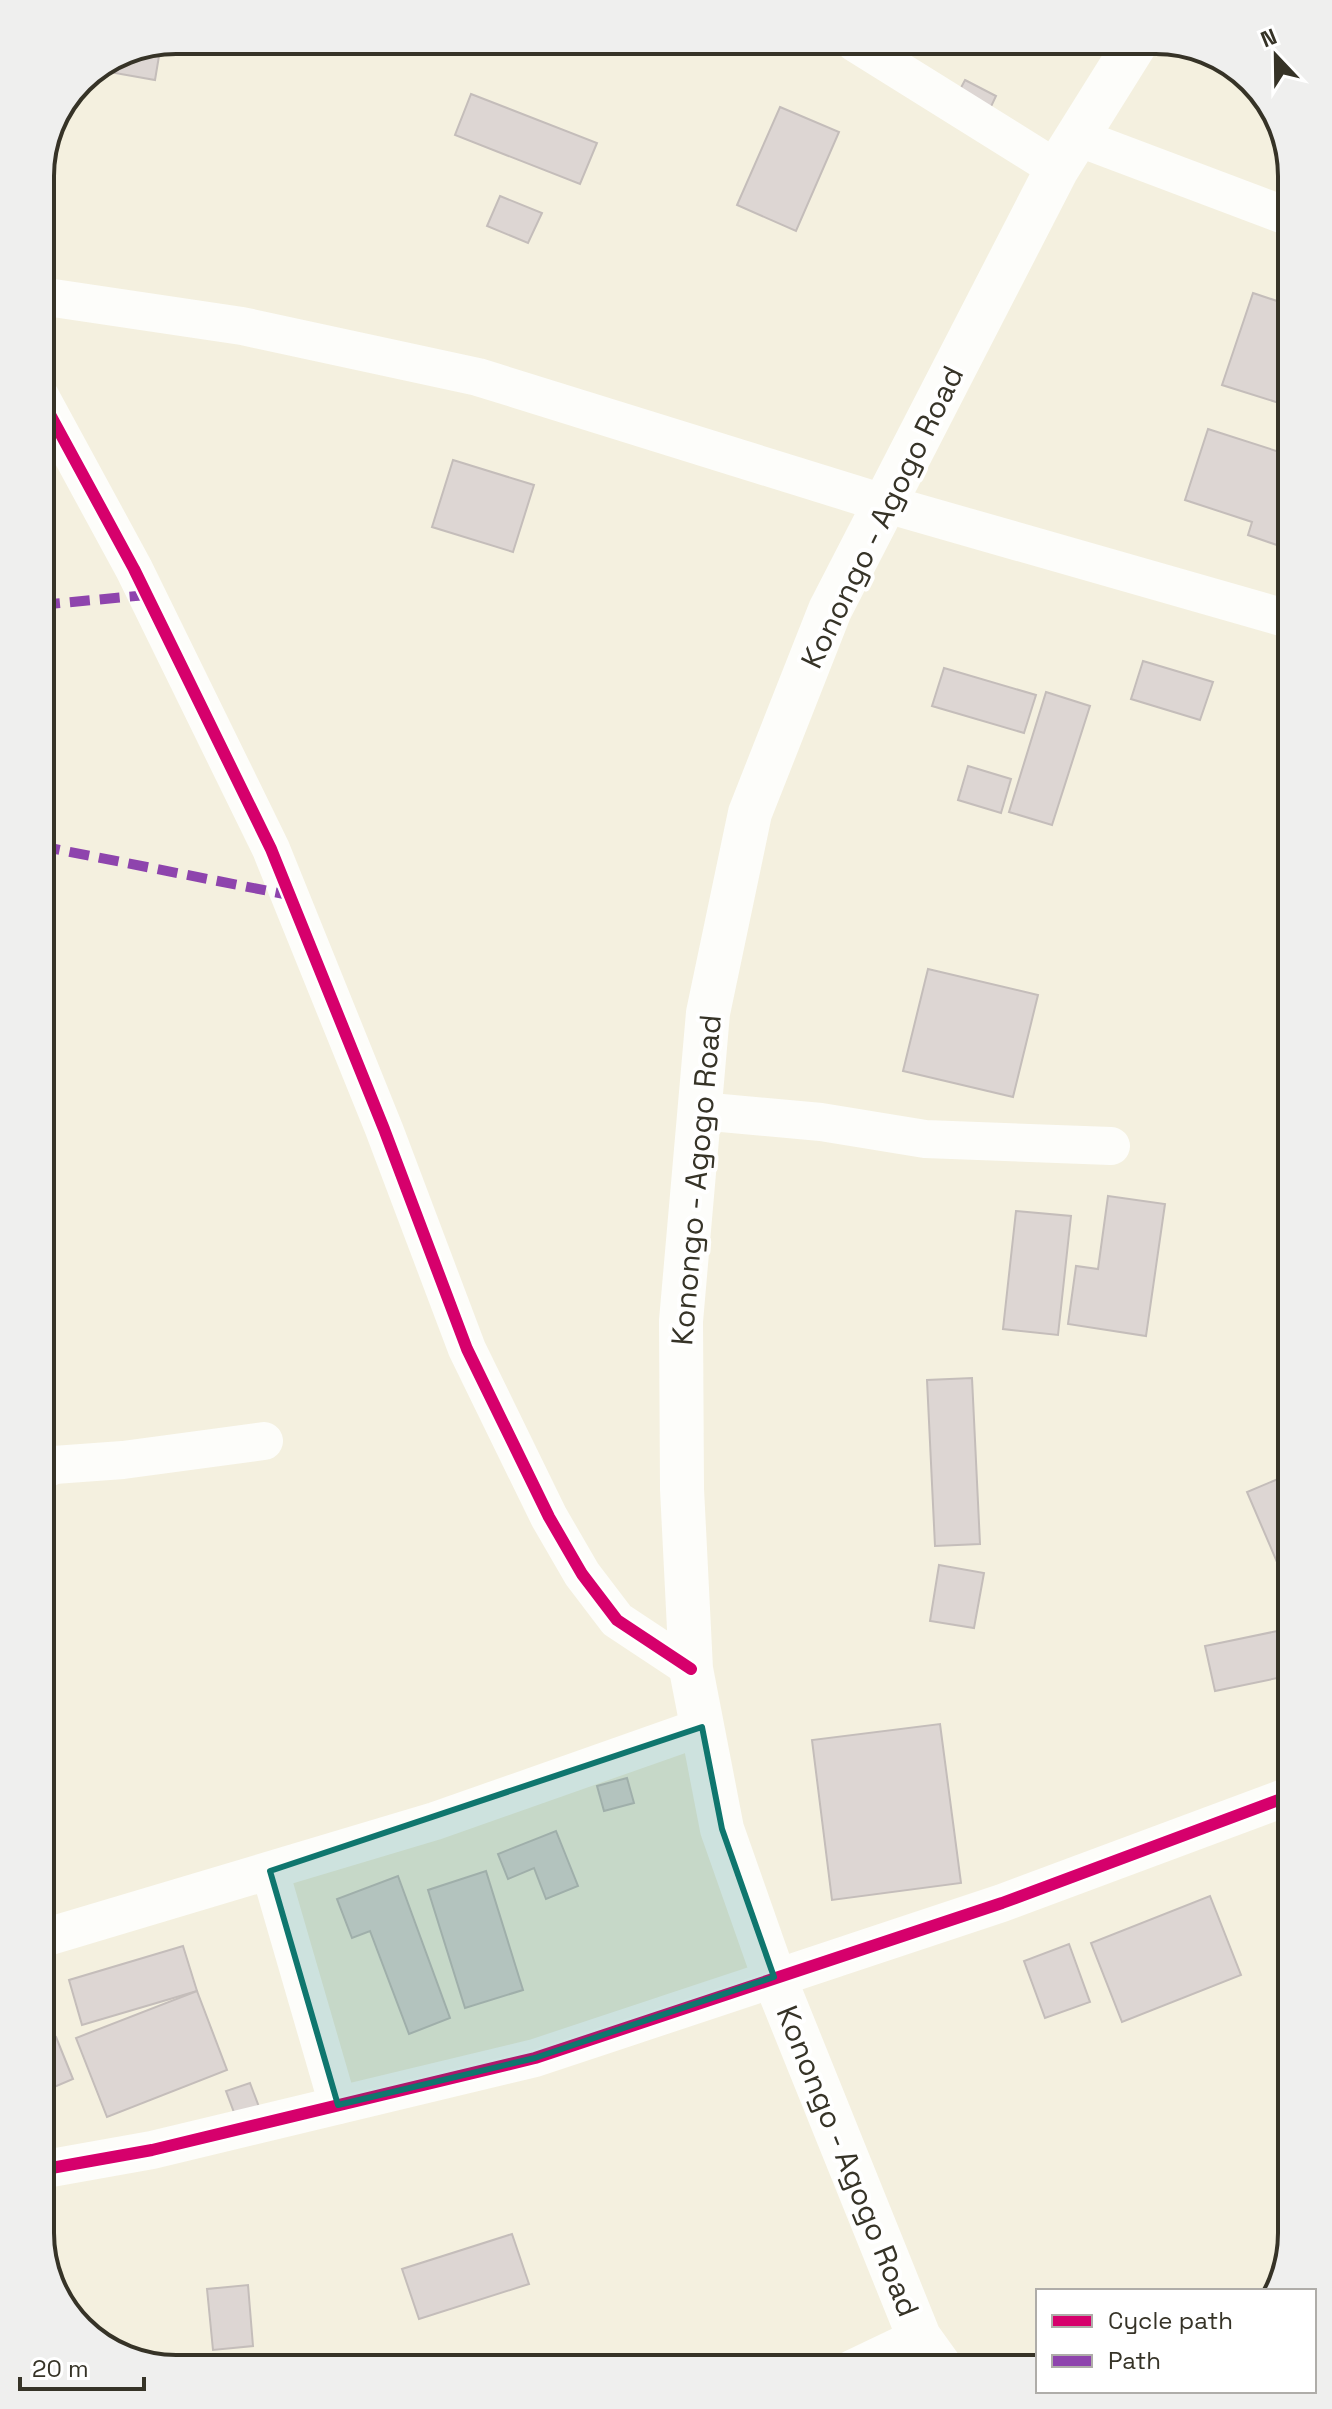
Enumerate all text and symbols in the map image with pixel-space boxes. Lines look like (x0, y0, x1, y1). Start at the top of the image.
north arrow (1236, 16, 1316, 96)
text: N (1256, 22, 1281, 53)
street label: Konongo - Agogo Road (792, 359, 972, 675)
street label: Konongo - Agogo Road (662, 1013, 730, 1347)
street label: Konongo - Agogo Road (768, 2000, 928, 2322)
legend (1036, 2289, 1316, 2393)
text: Cycle path (1108, 2305, 1233, 2336)
scale bar (20, 2341, 144, 2391)
text: Path (1108, 2345, 1161, 2376)
text: 20 m (32, 2353, 89, 2384)

